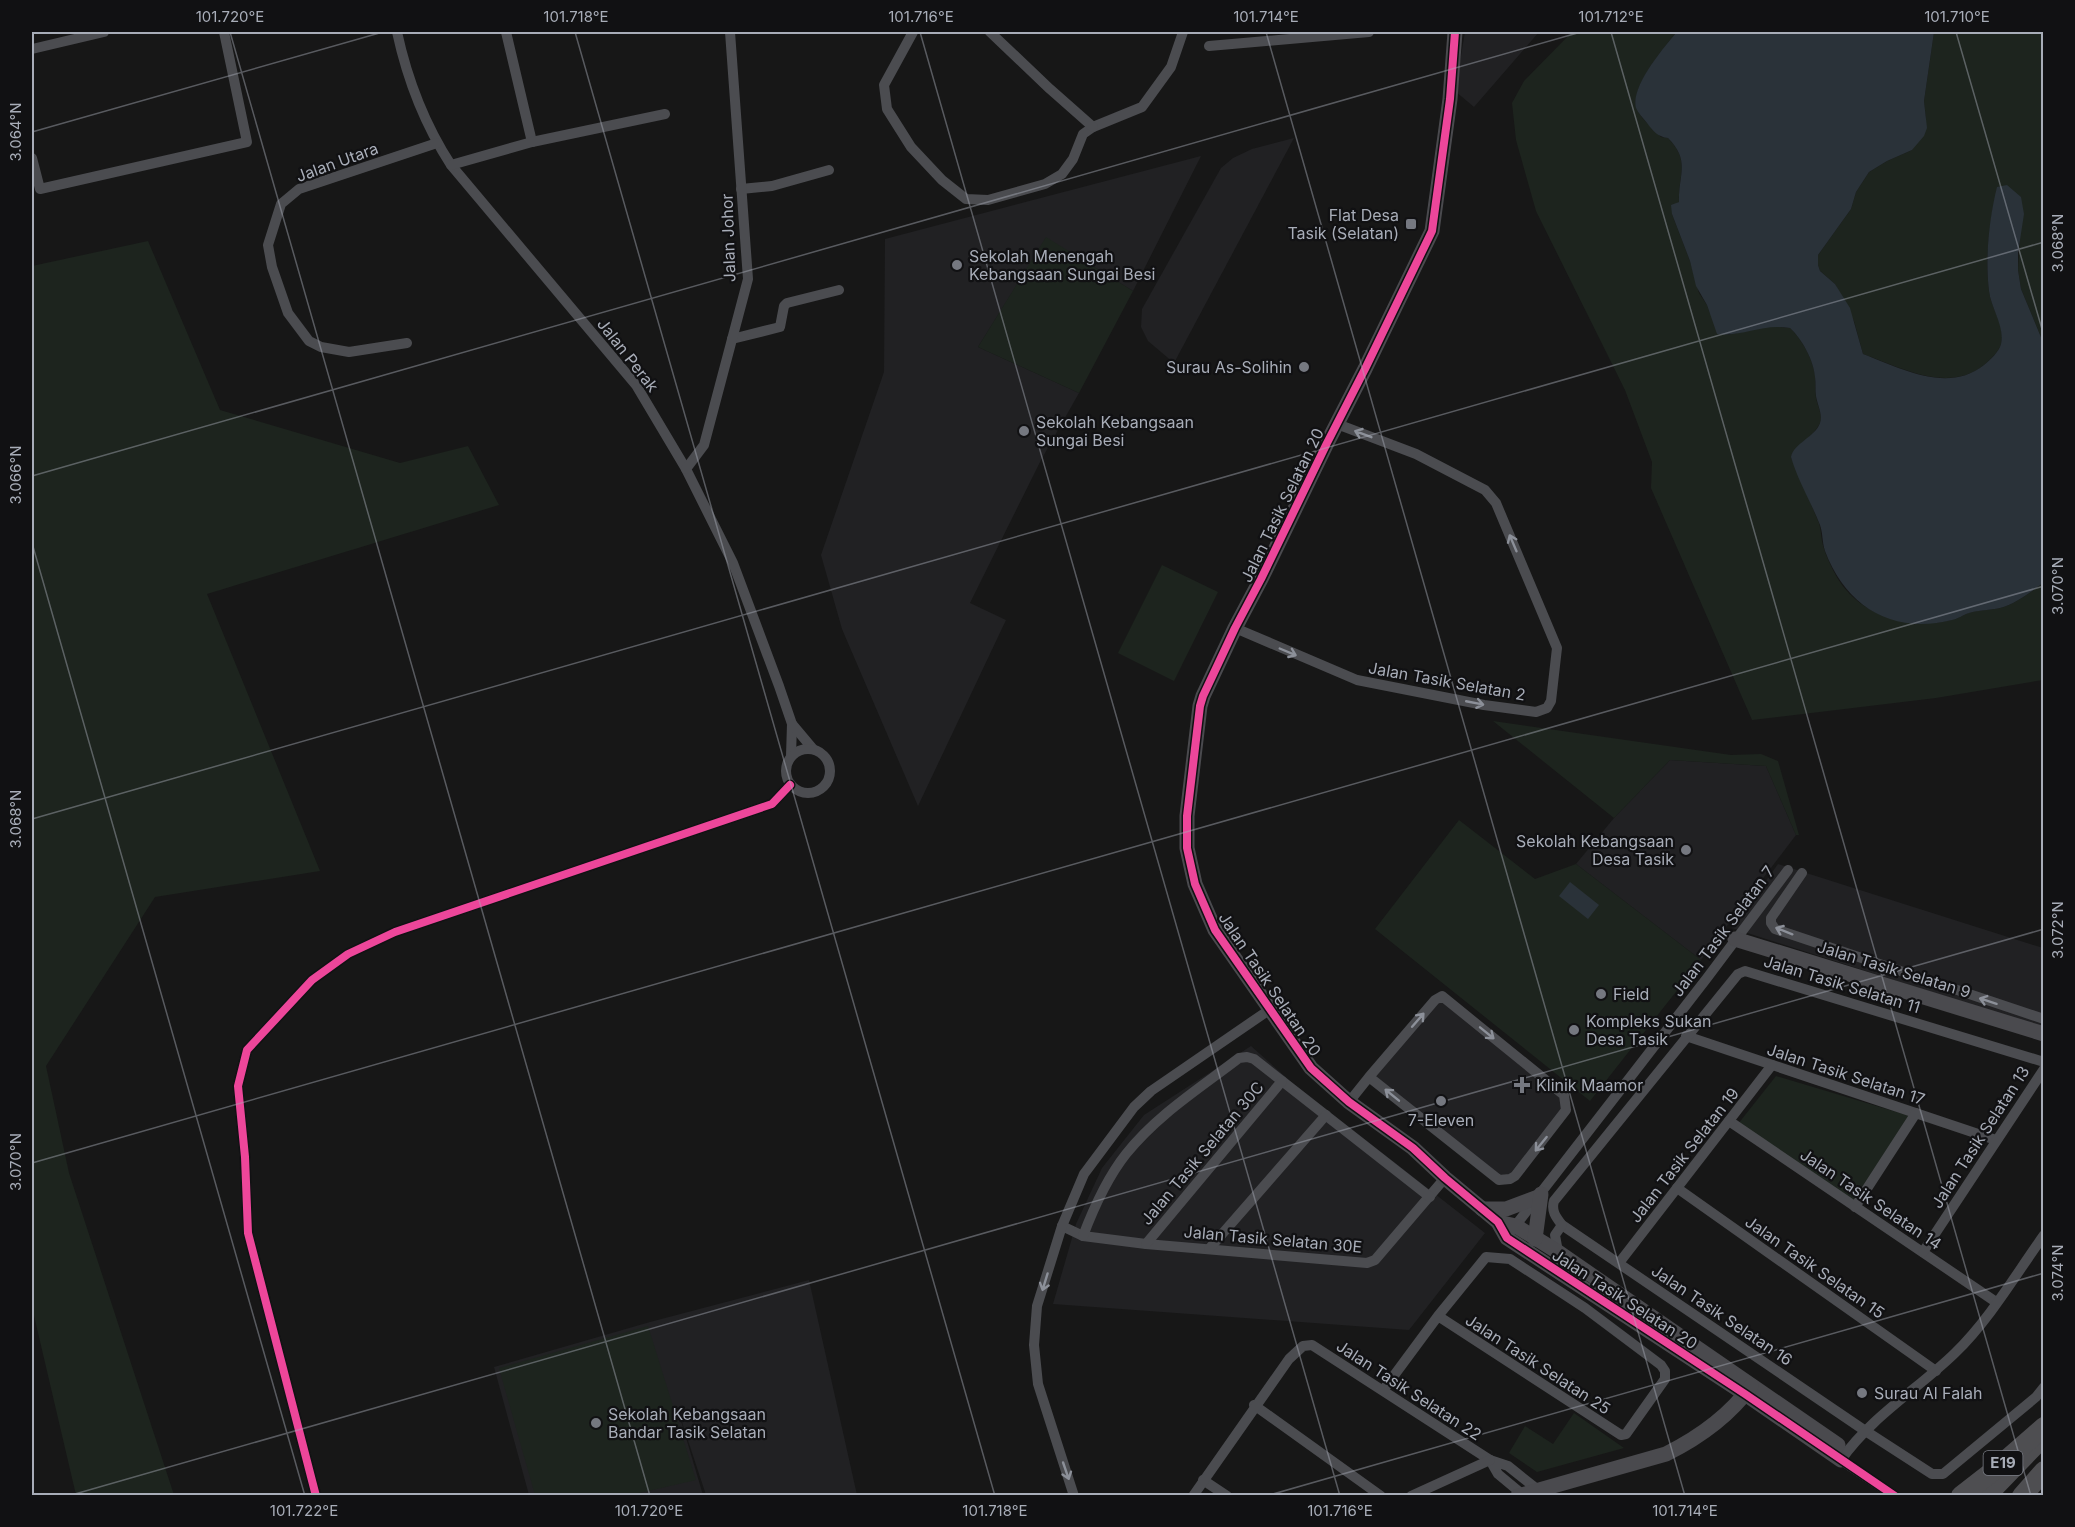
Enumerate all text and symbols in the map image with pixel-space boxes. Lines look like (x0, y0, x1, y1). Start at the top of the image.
text: 101.720°E (196, 7, 264, 26)
text: 101.718°E (543, 7, 609, 26)
text: 101.716°E (888, 7, 954, 26)
text: 101.714°E (1233, 7, 1299, 26)
text: 101.712°E (1578, 7, 1644, 26)
text: 101.710°E (1924, 7, 1990, 26)
text: 3.064°N (6, 102, 25, 162)
street label: Jalan Utara (293, 138, 381, 186)
street label: Jalan Johor (716, 193, 740, 283)
place label: Flat Desa Tasik (Selatan) (1287, 205, 1399, 243)
text: 3.068°N (2048, 214, 2067, 272)
marker: Flat Desa Tasik (Selatan) (1404, 217, 1418, 231)
place label: Sekolah Menengah Kebangsaan Sungai Besi (969, 246, 1155, 284)
marker: Sekolah Menengah Kebangsaan Sungai Besi (950, 258, 964, 272)
street label: Jalan Perak (593, 314, 663, 396)
place label: Surau As-Solihin (1166, 357, 1292, 377)
marker: Surau As-Solihin (1297, 360, 1311, 374)
place label: Sekolah Kebangsaan Sungai Besi (1036, 412, 1194, 450)
marker: Sekolah Kebangsaan Sungai Besi (1017, 424, 1031, 438)
street label: Jalan Tasik Selatan 20 (1236, 425, 1328, 585)
one-way arrow (1354, 428, 1373, 439)
text: 3.066°N (6, 445, 25, 505)
one-way arrow (1507, 534, 1518, 553)
text: 3.070°N (2048, 557, 2067, 615)
one-way arrow (1279, 647, 1297, 658)
street label: Jalan Tasik Selatan 2 (1367, 657, 1527, 705)
one-way arrow (1465, 698, 1485, 709)
text: 3.068°N (6, 790, 25, 848)
place label: Sekolah Kebangsaan Desa Tasik (1516, 831, 1674, 869)
marker: Sekolah Kebangsaan Desa Tasik (1679, 843, 1693, 857)
street label: Jalan Tasik Selatan 7 (1667, 862, 1779, 1000)
text: 3.072°N (2048, 901, 2067, 959)
street label: Jalan Tasik Selatan 20 (1214, 908, 1326, 1060)
one-way arrow (1775, 925, 1793, 936)
street label: Jalan Tasik Selatan 9 (1815, 936, 1973, 1002)
street label: Jalan Tasik Selatan 11 (1761, 951, 1923, 1017)
place label: Field (1613, 984, 1649, 1004)
marker: Field (1594, 987, 1608, 1001)
one-way arrow (1979, 995, 1998, 1006)
place label: Kompleks Sukan Desa Tasik (1586, 1011, 1711, 1049)
one-way arrow (1411, 1012, 1425, 1027)
marker: Kompleks Sukan Desa Tasik (1567, 1023, 1581, 1037)
one-way arrow (1479, 1026, 1495, 1039)
street label: Jalan Tasik Selatan 17 (1764, 1039, 1928, 1109)
street label: Jalan Tasik Selatan 13 (1926, 1062, 2034, 1212)
place label: Klinik Maamor (1536, 1075, 1643, 1095)
marker: Klinik Maamor (1513, 1076, 1531, 1094)
street label: Jalan Tasik Selatan 30C (1136, 1077, 1268, 1229)
street label: Jalan Tasik Selatan 19 (1625, 1084, 1743, 1226)
one-way arrow (1384, 1089, 1400, 1102)
marker: 7-Eleven (1434, 1094, 1448, 1108)
place label: 7-Eleven (1408, 1110, 1474, 1130)
text: 3.070°N (6, 1133, 25, 1191)
one-way arrow (1534, 1136, 1547, 1152)
street label: Jalan Tasik Selatan 14 (1797, 1144, 1945, 1254)
street label: Jalan Tasik Selatan 15 (1741, 1211, 1889, 1323)
street label: Jalan Tasik Selatan 30E (1183, 1221, 1363, 1257)
text: 3.074°N (2048, 1244, 2067, 1302)
street label: Jalan Tasik Selatan 20 (1549, 1245, 1701, 1353)
street label: Jalan Tasik Selatan 16 (1648, 1260, 1796, 1370)
one-way arrow (1039, 1272, 1050, 1291)
street label: Jalan Tasik Selatan 25 (1462, 1310, 1614, 1418)
street label: Jalan Tasik Selatan 22 (1333, 1336, 1485, 1444)
place label: Surau Al Falah (1874, 1383, 1982, 1403)
marker: Surau Al Falah (1855, 1386, 1869, 1400)
place label: Sekolah Kebangsaan Bandar Tasik Selatan (608, 1404, 766, 1442)
marker: Sekolah Kebangsaan Bandar Tasik Selatan (589, 1416, 603, 1430)
road number: E19 (1984, 1451, 2022, 1475)
one-way arrow (1061, 1461, 1072, 1480)
text: 101.722°E (270, 1501, 338, 1520)
text: 101.720°E (615, 1501, 683, 1520)
text: 101.718°E (962, 1501, 1028, 1520)
text: 101.716°E (1307, 1501, 1373, 1520)
text: 101.714°E (1652, 1501, 1718, 1520)

